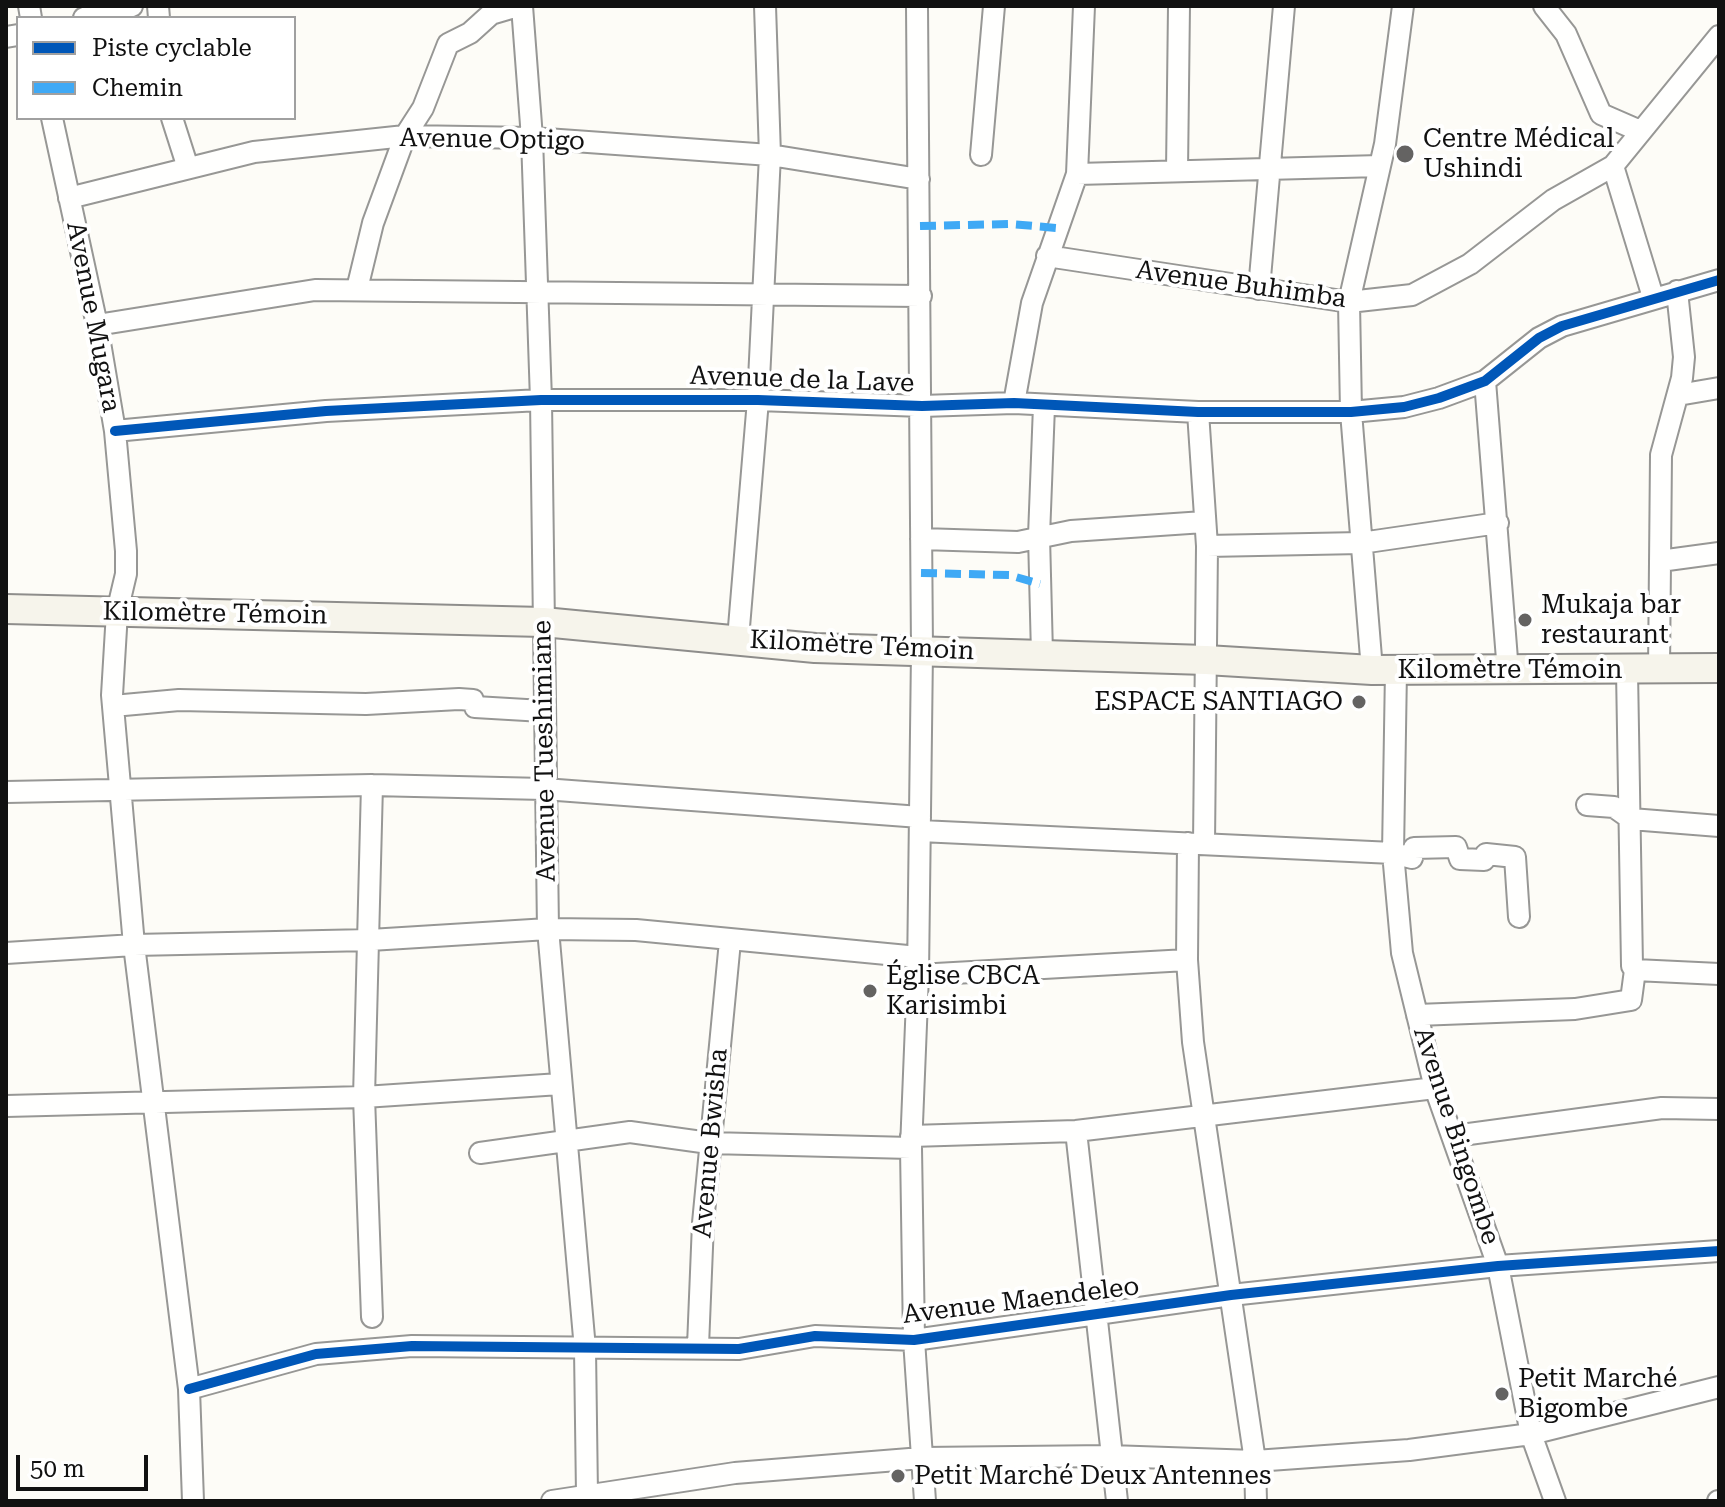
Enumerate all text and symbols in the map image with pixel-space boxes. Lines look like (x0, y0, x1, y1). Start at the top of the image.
legend (16, 16, 296, 120)
text: Piste cyclable (92, 34, 252, 62)
text: Chemin (92, 74, 183, 102)
street label: Avenue Optigo (399, 123, 585, 157)
place label: Centre Médical Ushindi (1423, 123, 1614, 184)
marker: Centre Médical Ushindi (1394, 143, 1416, 165)
street label: Avenue Mugara (59, 219, 127, 415)
street label: Avenue Buhimba (1134, 255, 1348, 315)
street label: Avenue de la Lave (689, 360, 915, 400)
place label: Mukaja bar restaurant (1541, 589, 1681, 650)
street label: Kilomètre Témoin (102, 596, 328, 632)
marker: Mukaja bar restaurant (1516, 611, 1534, 629)
street label: Avenue Tueshimiane (527, 620, 563, 882)
street label: Kilomètre Témoin (749, 625, 975, 667)
street label: Kilomètre Témoin (1398, 654, 1622, 686)
place label: ESPACE SANTIAGO (1094, 686, 1343, 718)
marker: ESPACE SANTIAGO (1350, 693, 1368, 711)
place label: Église CBCA Karisimbi (886, 960, 1040, 1022)
marker: Église CBCA Karisimbi (861, 982, 879, 1000)
street label: Avenue Bingombe (1406, 1023, 1506, 1249)
street label: Avenue Bwisha (687, 1047, 735, 1239)
street label: Avenue Maendeleo (901, 1271, 1141, 1331)
place label: Petit Marché Bigombe (1518, 1363, 1677, 1424)
marker: Petit Marché Bigombe (1493, 1385, 1511, 1403)
scale bar (20, 1439, 152, 1489)
text: 50 m (30, 1455, 85, 1483)
place label: Petit Marché Deux Antennes (914, 1460, 1271, 1492)
marker: Petit Marché Deux Antennes (889, 1467, 907, 1485)

